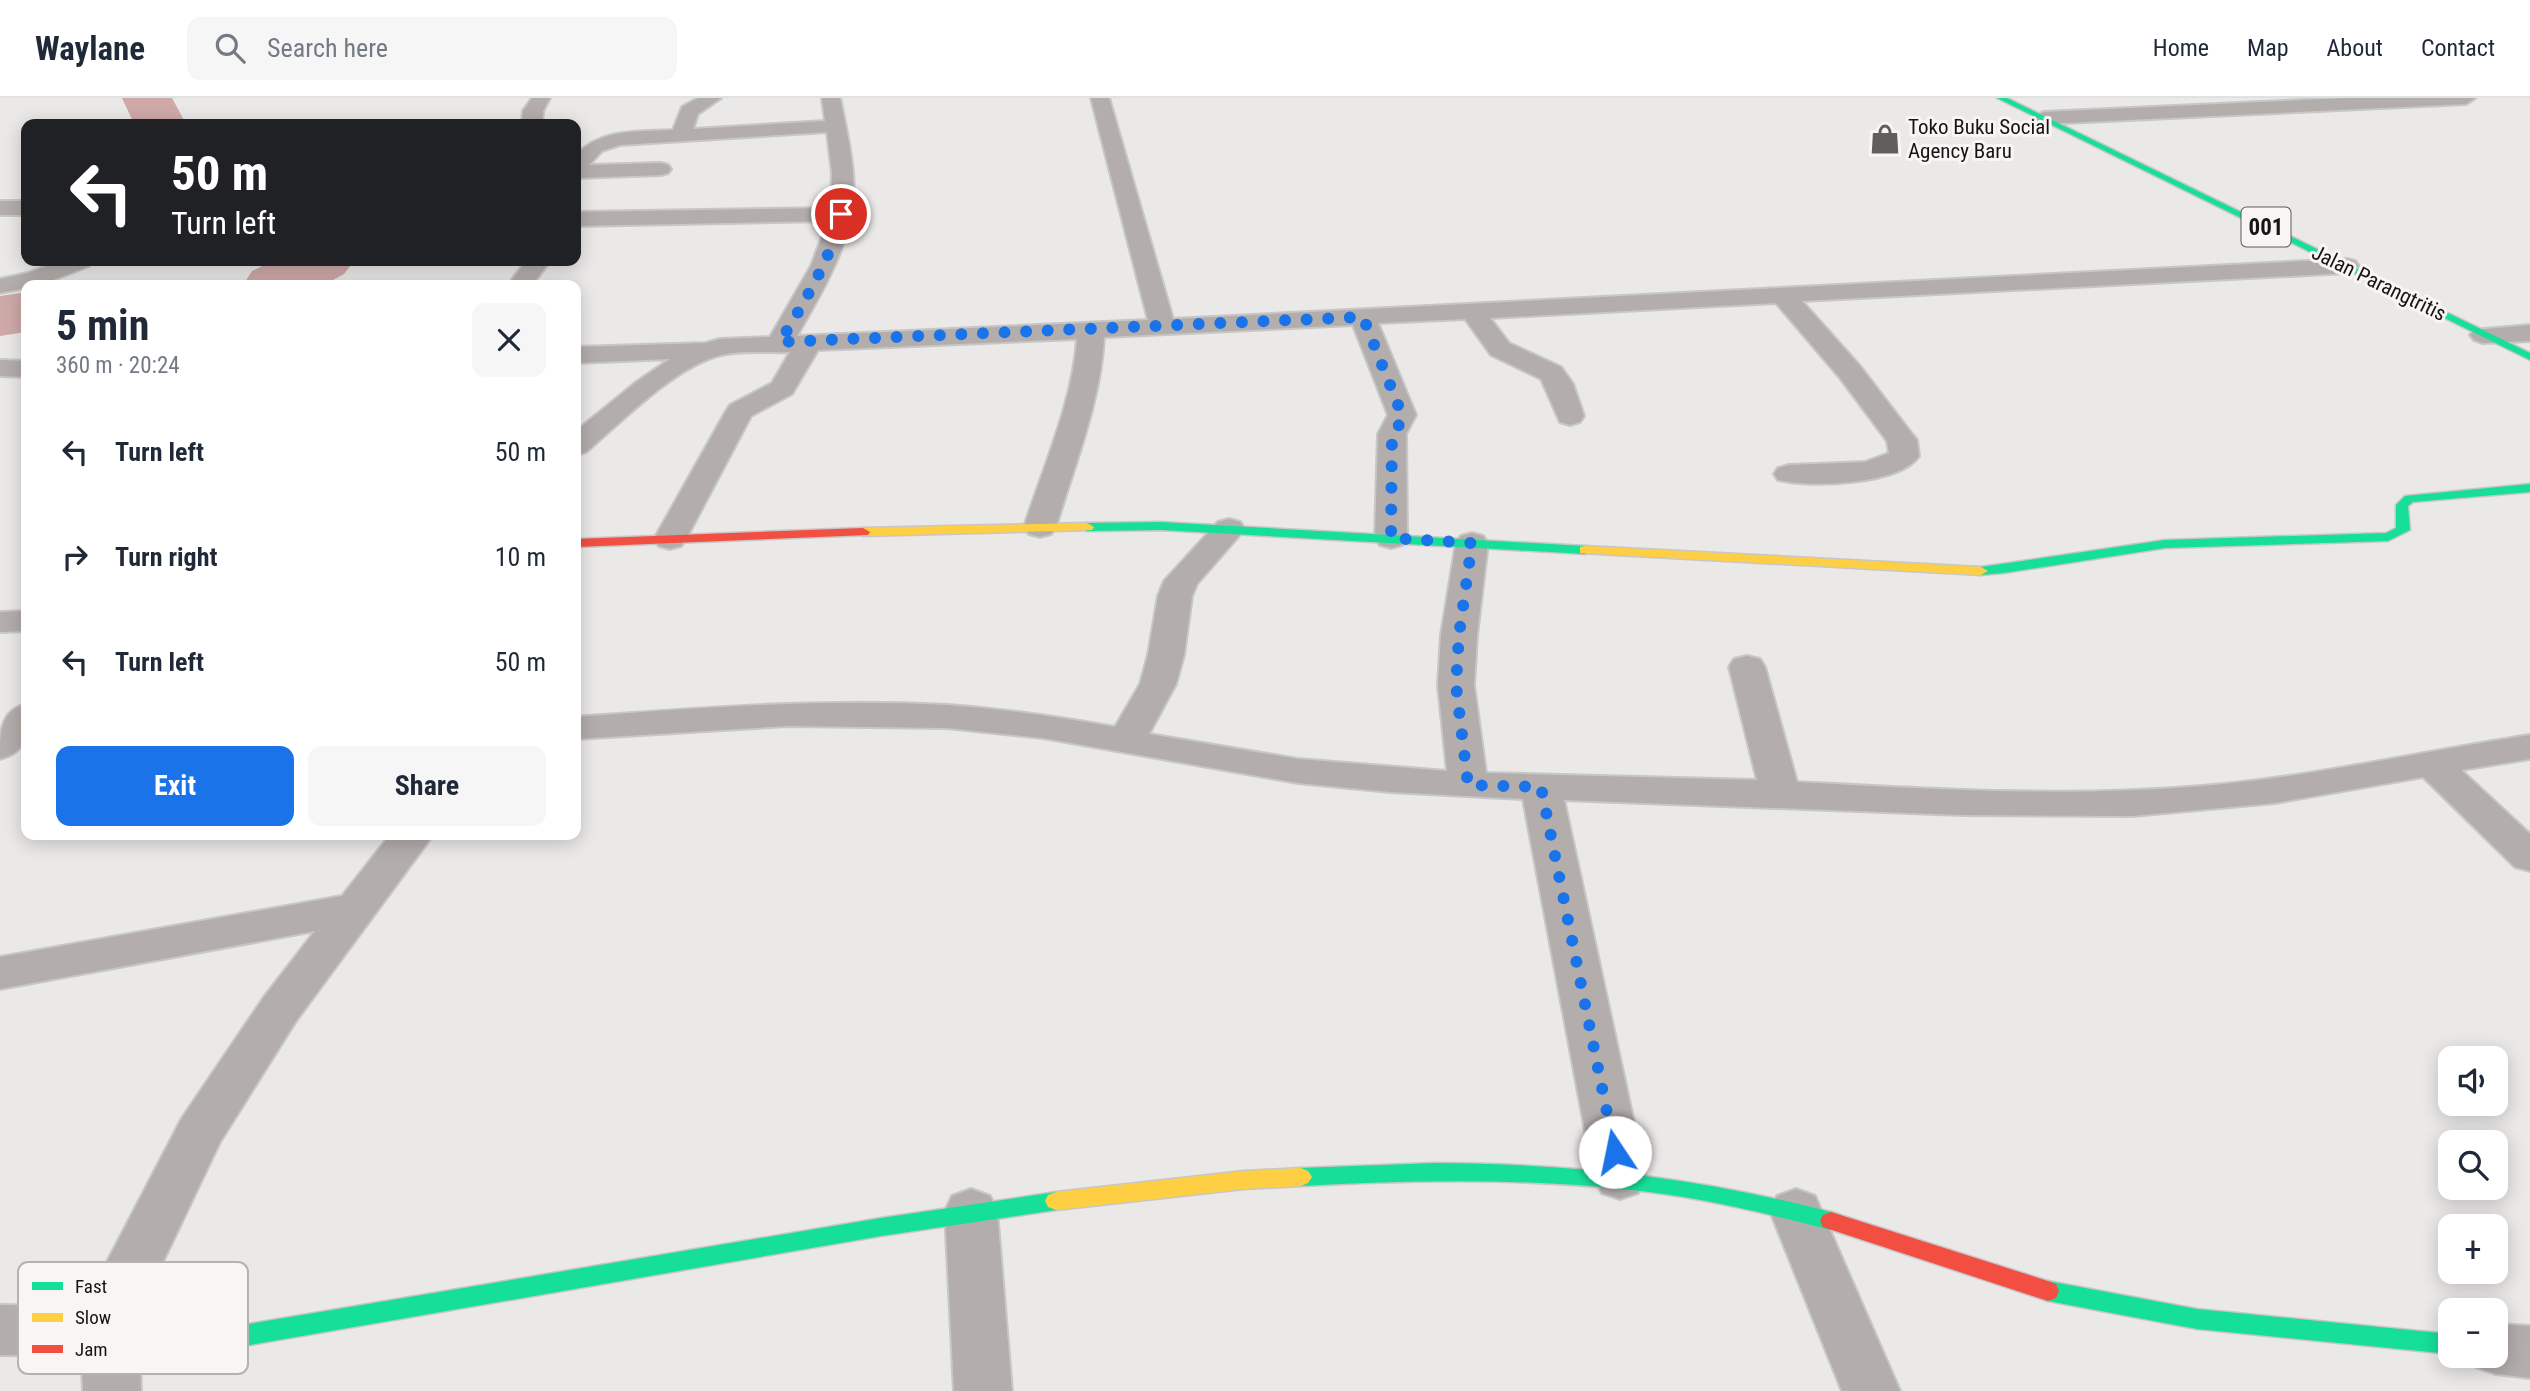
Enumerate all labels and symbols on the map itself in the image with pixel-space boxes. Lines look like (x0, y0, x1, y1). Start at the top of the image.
place label: Toko Buku Social Agency Baru (1908, 115, 2050, 163)
shop icon: Toko Buku Social Agency Baru (1868, 122, 1902, 156)
pin (811, 184, 871, 244)
road number: 001 (2242, 208, 2290, 246)
street label: Jalan Parangtritis (2308, 240, 2450, 326)
position arrow (1578, 1115, 1652, 1189)
legend (18, 1262, 248, 1374)
text: Fast (75, 1275, 107, 1298)
text: Slow (75, 1306, 111, 1329)
text: Jam (75, 1338, 108, 1361)

